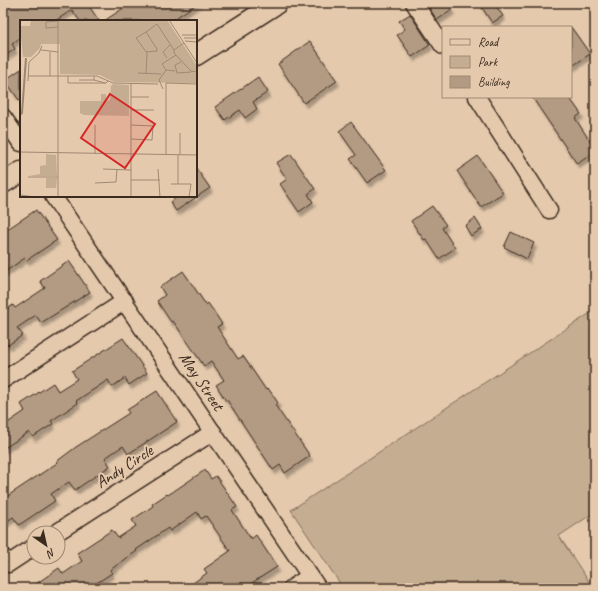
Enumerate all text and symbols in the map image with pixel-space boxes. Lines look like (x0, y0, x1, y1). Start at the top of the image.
inset map (20, 20, 197, 197)
legend (442, 26, 572, 98)
text: Road (478, 34, 500, 50)
text: Park (478, 54, 499, 70)
text: Building (478, 74, 510, 90)
street label: May Street (174, 348, 230, 416)
street label: Andy Circle (92, 439, 158, 493)
north arrow (26, 525, 66, 565)
text: N (43, 546, 58, 562)

